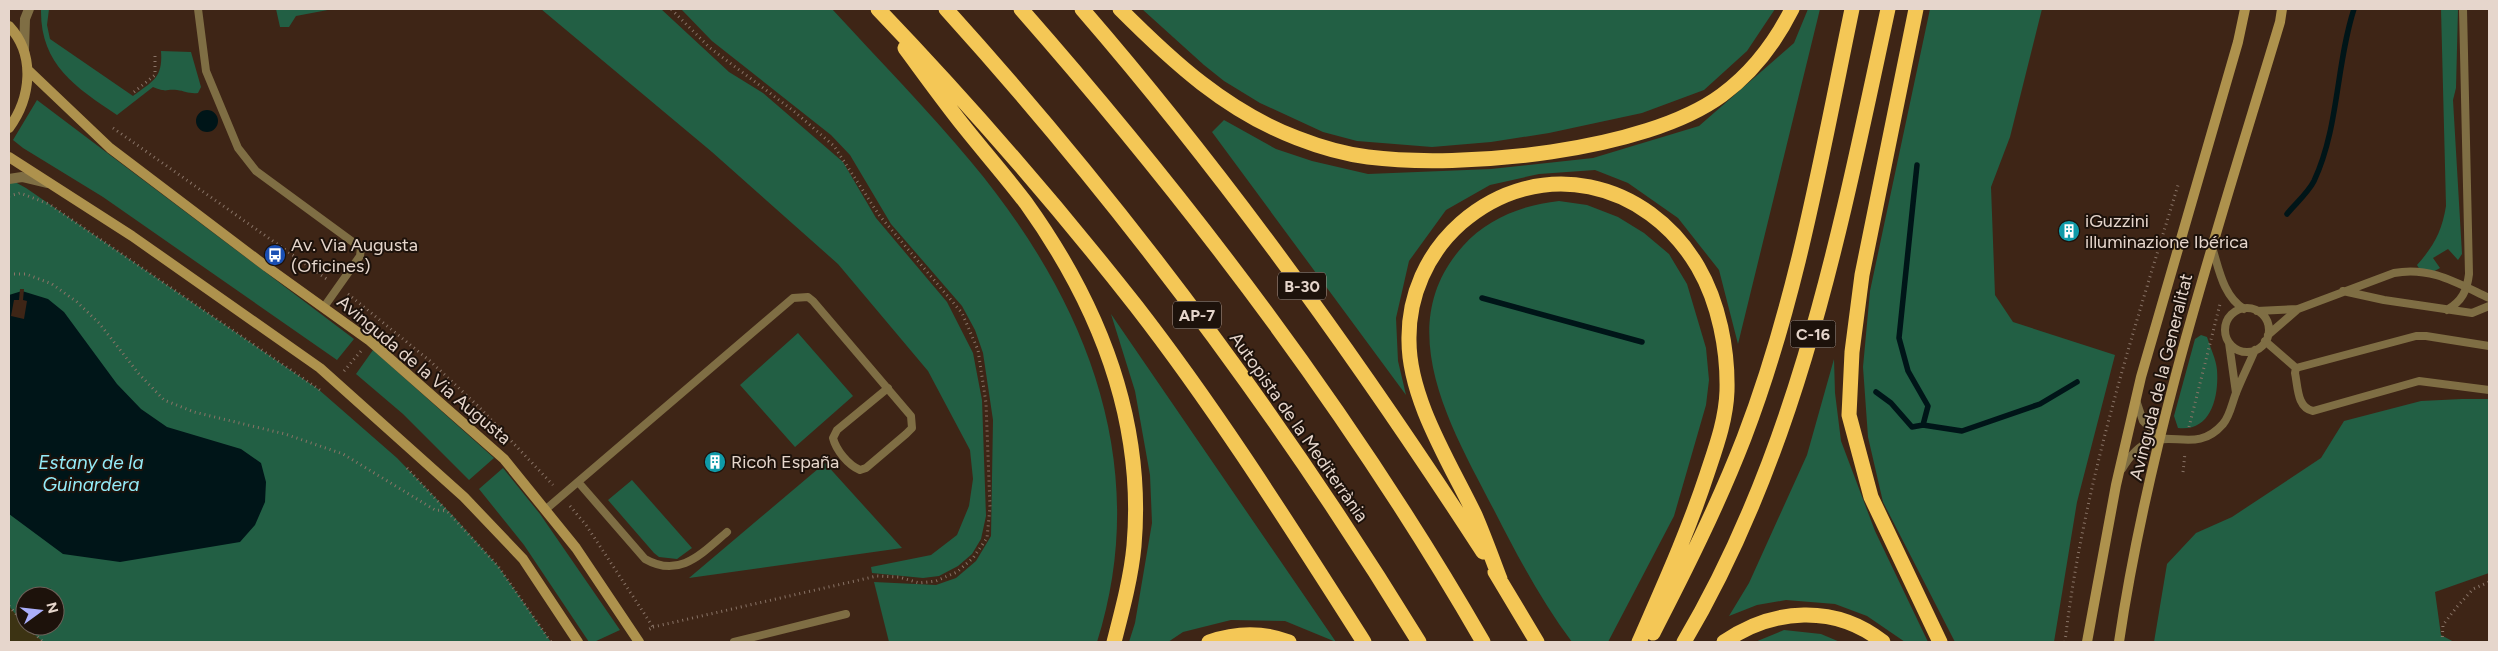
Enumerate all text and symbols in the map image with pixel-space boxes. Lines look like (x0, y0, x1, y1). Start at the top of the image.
place label: iGuzzini illuminazione Ibérica (2085, 210, 2248, 253)
building icon: iGuzzini illuminazione Ibérica (2057, 219, 2081, 243)
place label: Av. Via Augusta (Oficines) (291, 234, 418, 277)
bus stop icon: Av. Via Augusta (Oficines) (263, 243, 287, 267)
street label: Avinguda de la Generalitat (2125, 271, 2197, 483)
road number: B-30 (1278, 272, 1326, 300)
street label: Avinguda de la Via Augusta (333, 291, 515, 449)
road number: AP-7 (1173, 302, 1221, 328)
road number: C-16 (1790, 320, 1836, 348)
street label: Autopista de la Mediterrània (1225, 328, 1373, 526)
building icon: Ricoh España (703, 450, 727, 474)
water label: Estany de la Guinardera (38, 451, 144, 496)
place label: Ricoh España (731, 451, 839, 473)
north arrow (15, 586, 65, 636)
text: N (42, 600, 62, 615)

